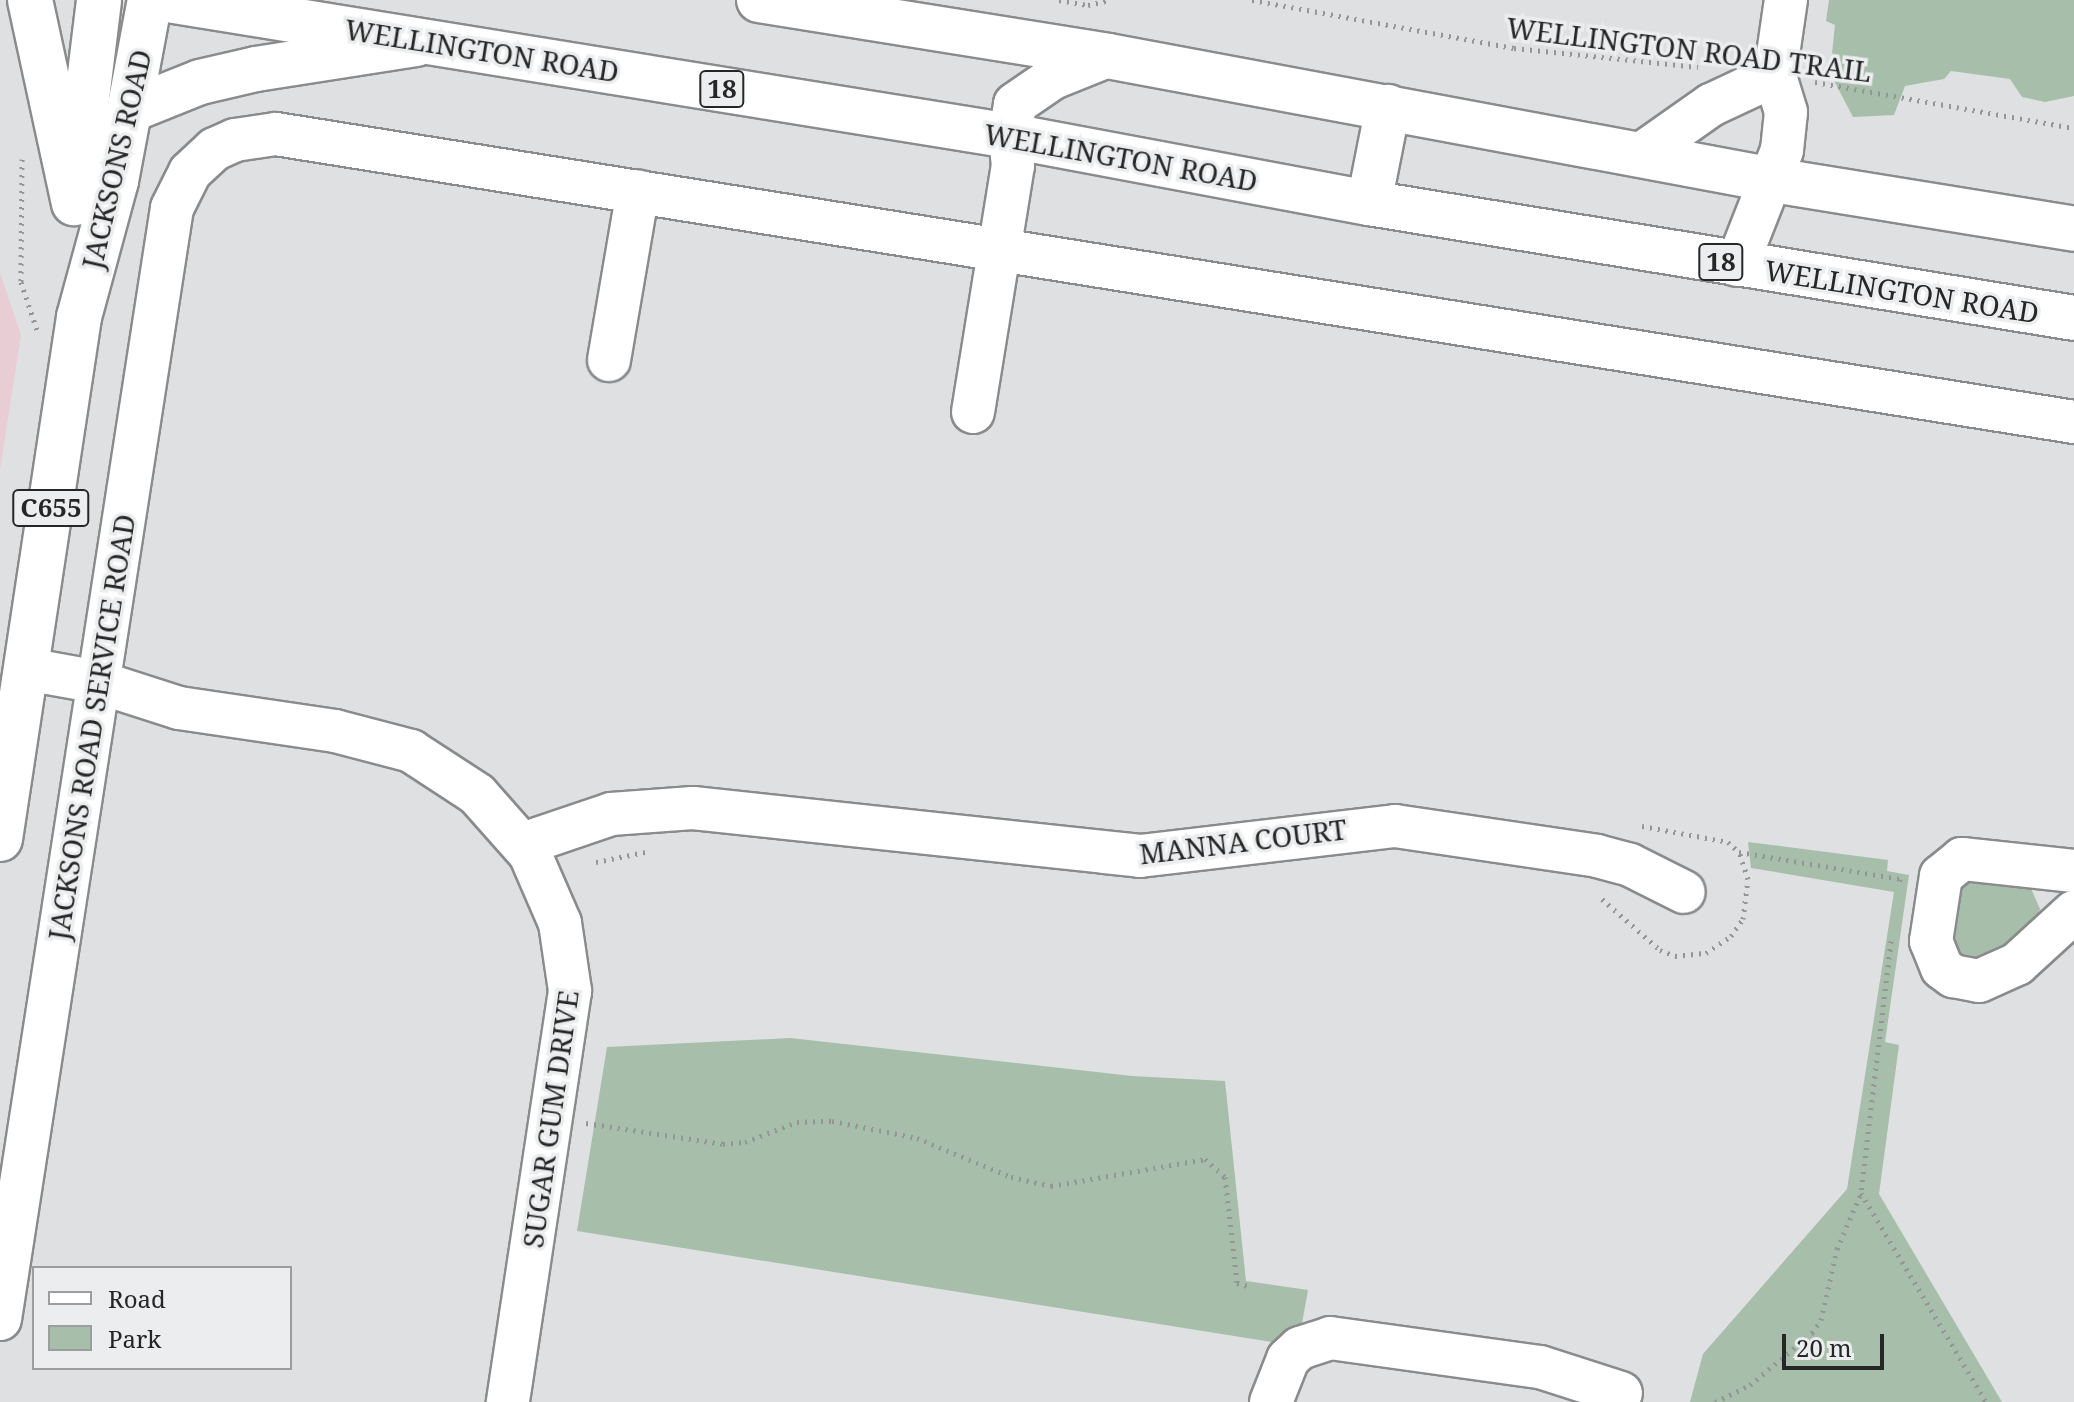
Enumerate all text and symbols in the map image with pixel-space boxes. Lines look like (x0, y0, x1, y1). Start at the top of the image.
street label: WELLINGTON ROAD TRAIL (1505, 10, 1873, 88)
street label: WELLINGTON ROAD (343, 12, 621, 88)
street label: JACKSONS ROAD (74, 46, 158, 272)
road number: 18 (698, 67, 746, 111)
street label: WELLINGTON ROAD (982, 116, 1260, 198)
road number: 18 (1697, 240, 1745, 284)
street label: WELLINGTON ROAD (1763, 253, 2041, 329)
road number: C655 (11, 486, 91, 530)
street label: JACKSONS ROAD SERVICE ROAD (41, 512, 141, 942)
street label: MANNA COURT (1137, 812, 1349, 870)
street label: SUGAR GUM DRIVE (515, 988, 585, 1250)
legend (32, 1266, 292, 1370)
text: Road (108, 1282, 166, 1315)
scale bar (1786, 1318, 1888, 1368)
text: Park (108, 1322, 161, 1355)
text: 20 m (1796, 1331, 1852, 1364)

